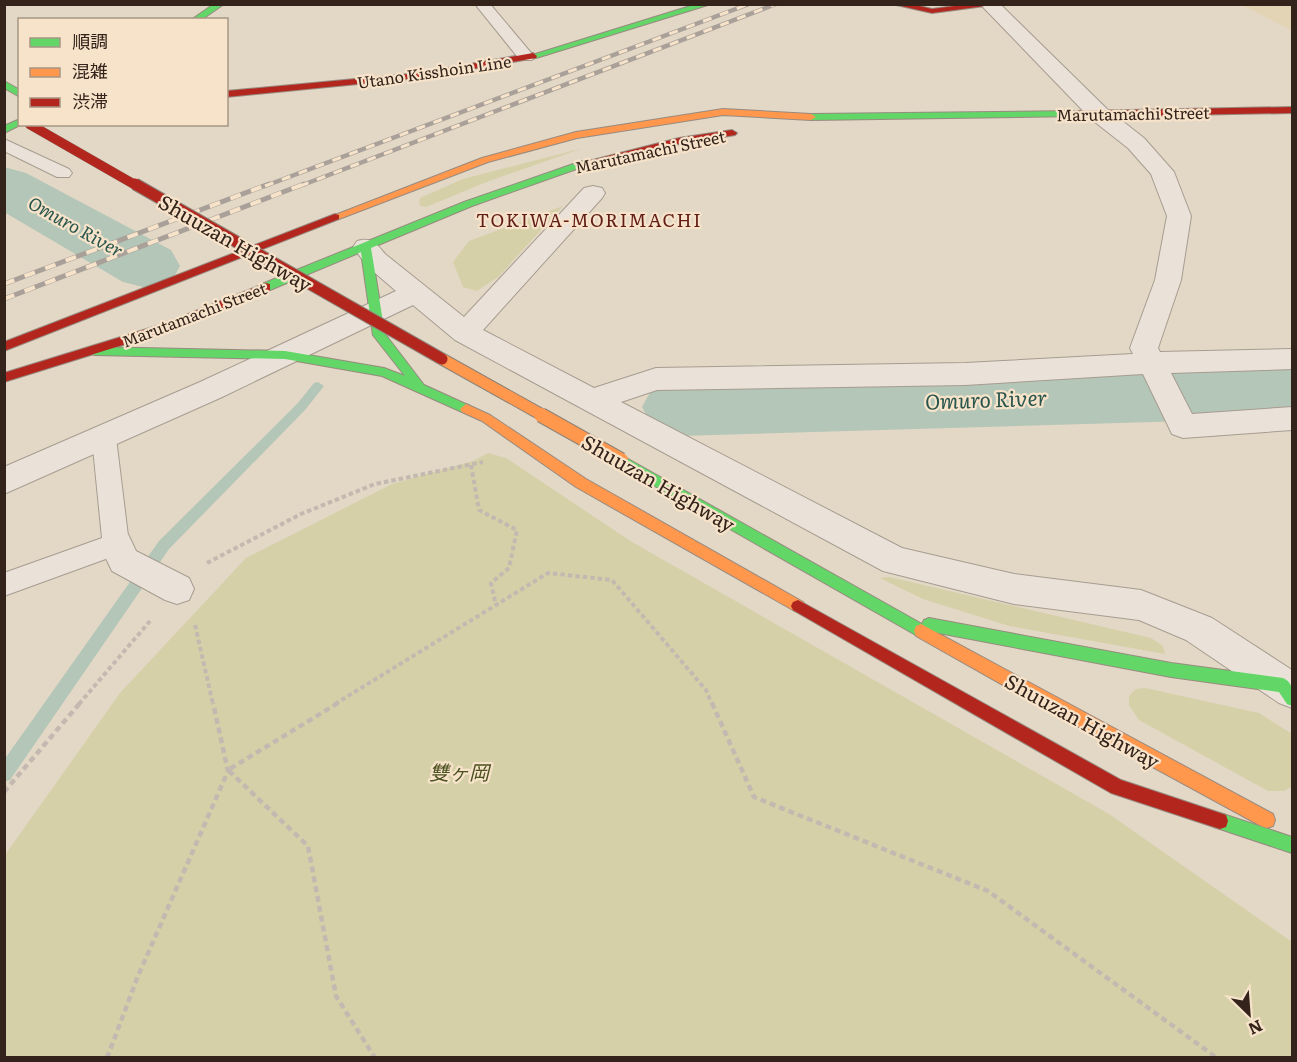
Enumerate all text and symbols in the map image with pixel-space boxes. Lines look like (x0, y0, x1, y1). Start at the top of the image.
legend (18, 18, 228, 126)
text: 順調 (72, 27, 108, 54)
street label: Utano Kisshoin Line (355, 48, 513, 94)
text: 混雑 (72, 57, 108, 84)
text: 渋滞 (72, 87, 108, 114)
street label: Marutamachi Street (1056, 100, 1210, 126)
street label: Marutamachi Street (573, 123, 728, 179)
street label: Shuuzan Highway (154, 186, 319, 298)
water label: Omuro River (24, 189, 128, 263)
district label: TOKIWA-MORIMACHI (476, 206, 702, 233)
street label: Marutamachi Street (118, 275, 270, 353)
water label: Omuro River (924, 380, 1048, 416)
street label: Shuuzan Highway (577, 426, 742, 538)
street label: Shuuzan Highway (1000, 665, 1166, 775)
park label: 雙ヶ岡 (429, 756, 492, 786)
north arrow (1219, 984, 1279, 1044)
text: N (1245, 1015, 1267, 1042)

